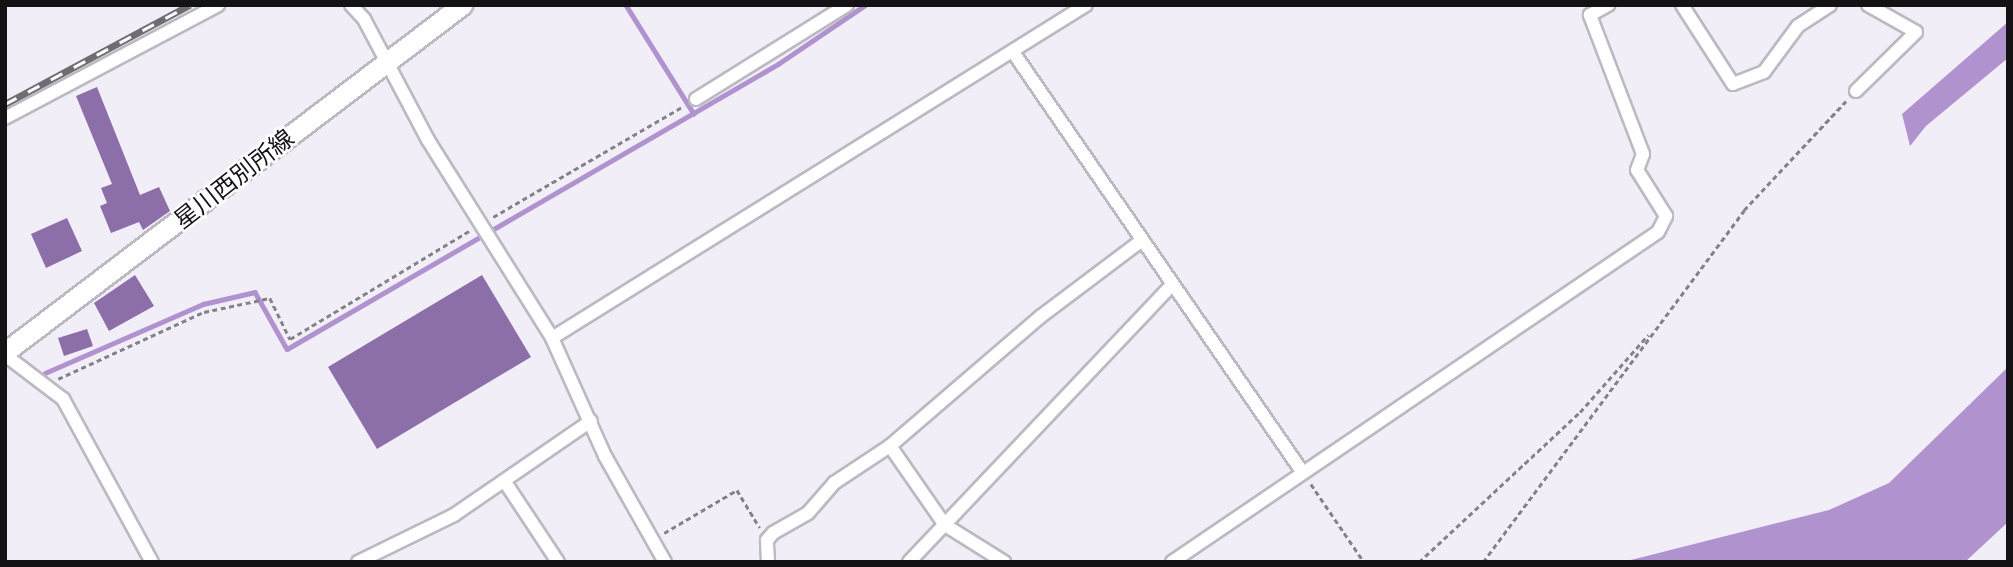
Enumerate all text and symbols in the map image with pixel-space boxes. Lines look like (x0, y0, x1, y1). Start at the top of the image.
street label: 星川西別所線 (168, 123, 300, 235)

